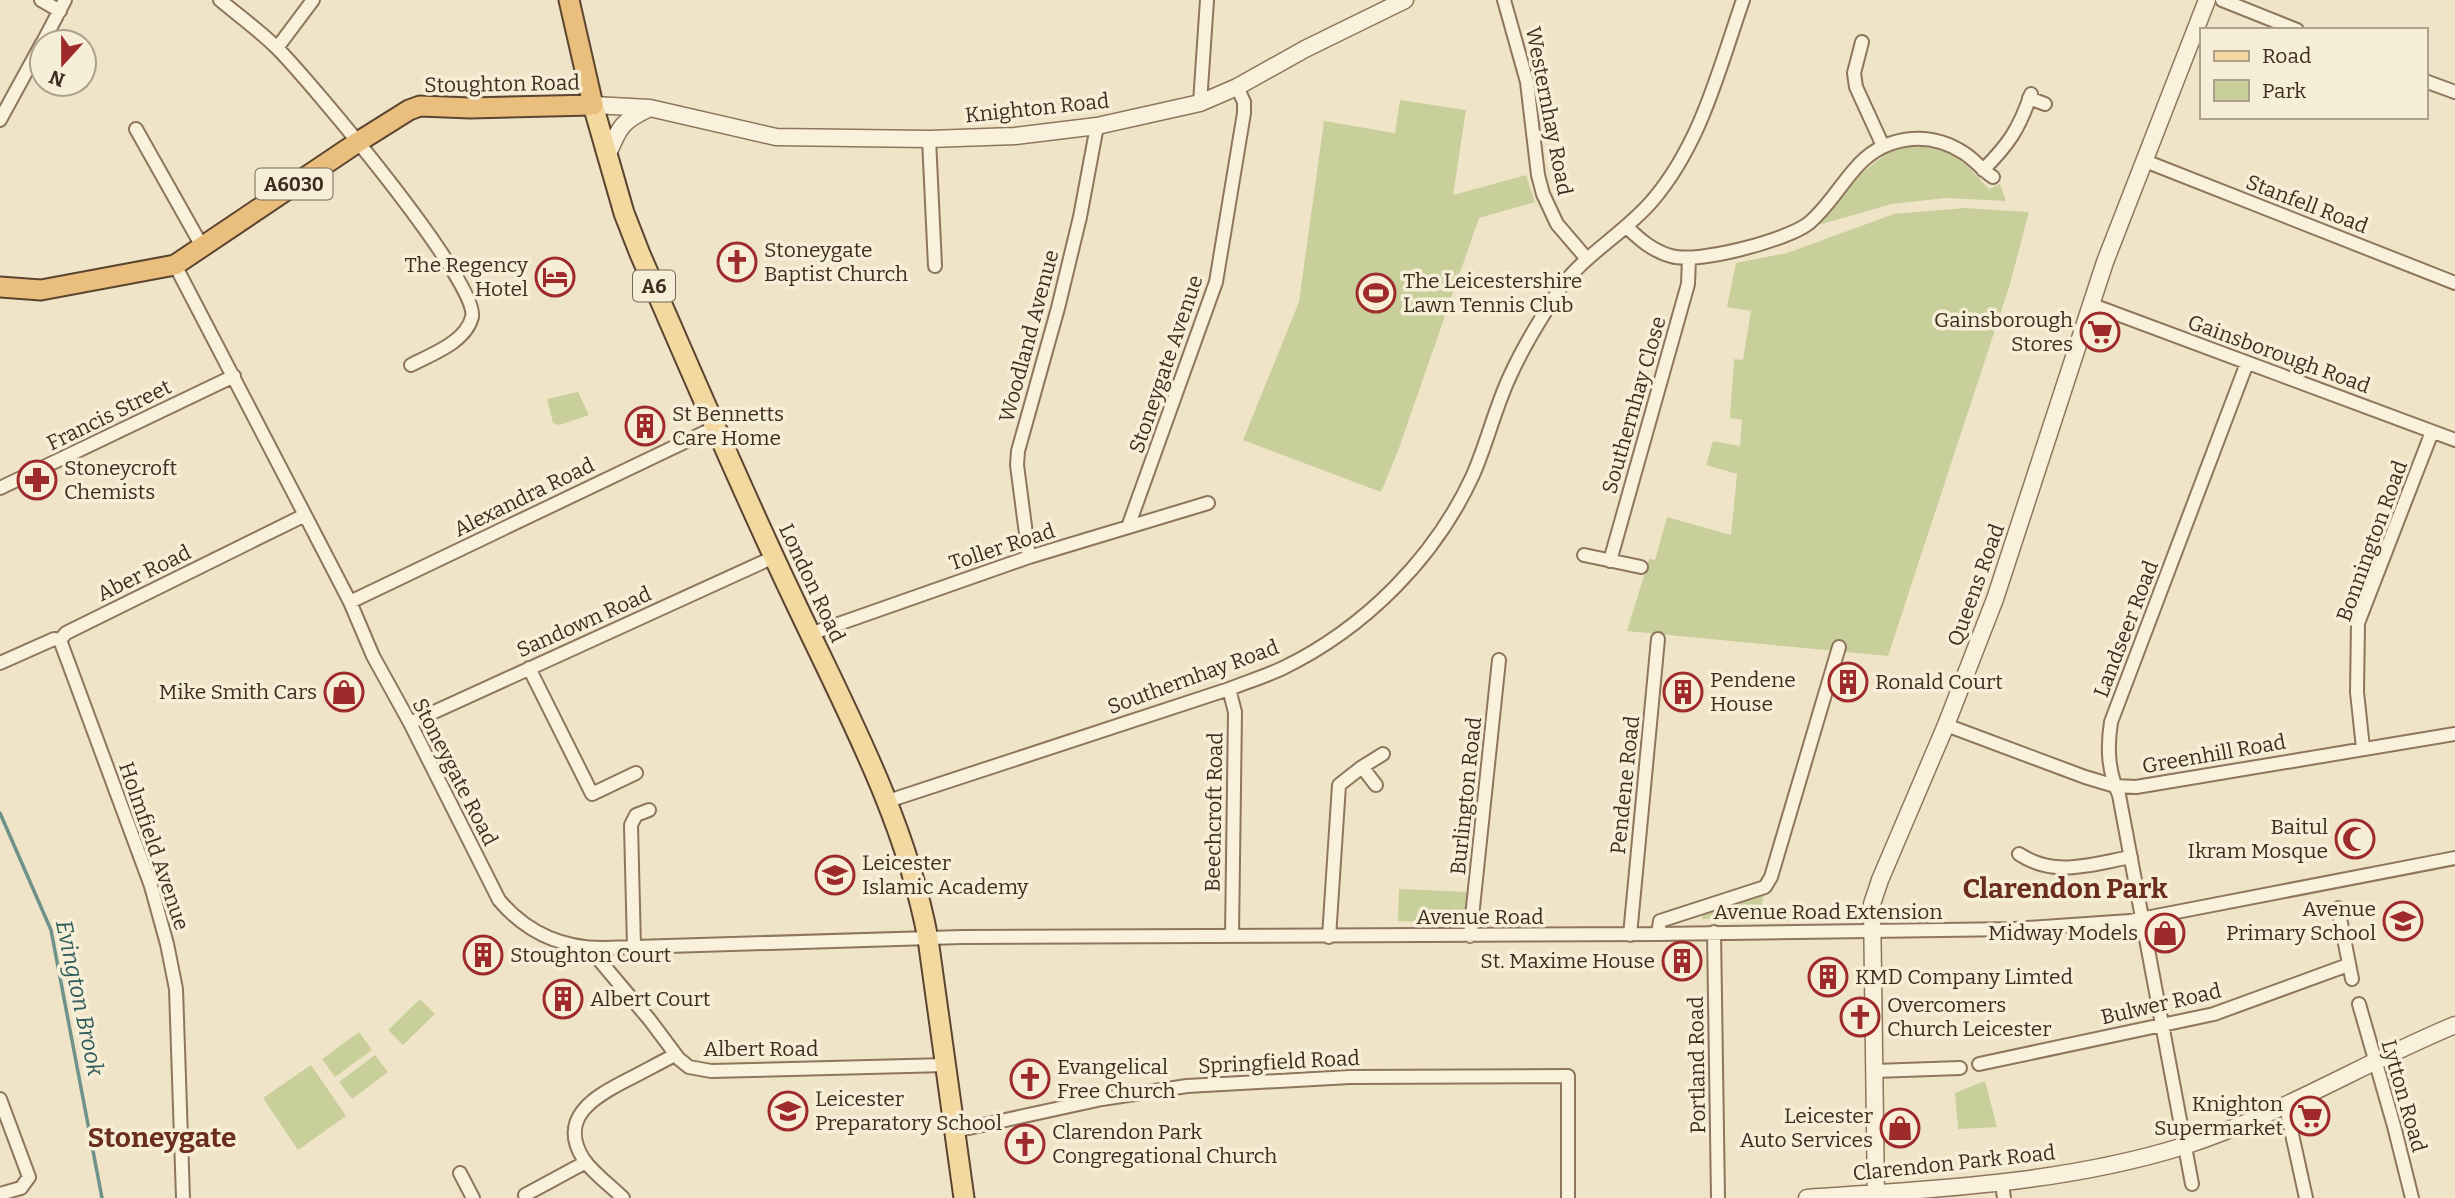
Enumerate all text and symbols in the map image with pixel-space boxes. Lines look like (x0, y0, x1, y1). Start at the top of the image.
street label: Westernhay Road (1520, 24, 1578, 198)
north arrow (28, 28, 98, 98)
legend (2200, 28, 2427, 119)
text: Road (2262, 43, 2311, 69)
text: N (46, 65, 68, 92)
street label: Stoughton Road (424, 70, 580, 98)
text: Park (2262, 78, 2306, 104)
street label: Knighton Road (964, 87, 1110, 129)
road number: A6030 (256, 168, 332, 200)
street label: Stanfell Road (2242, 169, 2372, 239)
place label: Stoneygate Baptist Church (764, 237, 908, 287)
church icon: Stoneygate Baptist Church (716, 241, 758, 283)
street label: Woodland Avenue (993, 247, 1065, 425)
place label: The Regency Hotel (405, 252, 529, 302)
hotel icon: The Regency Hotel (534, 256, 576, 298)
place label: The Leicestershire Lawn Tennis Club (1403, 268, 1582, 318)
road number: A6 (633, 270, 675, 302)
street label: Stoneygate Avenue (1123, 272, 1209, 456)
sports icon: The Leicestershire Lawn Tennis Club (1355, 272, 1397, 314)
place label: Gainsborough Stores (1934, 307, 2073, 357)
street label: Gainsborough Road (2184, 309, 2374, 399)
supermarket icon: Gainsborough Stores (2079, 311, 2121, 353)
street label: Southernhay Close (1596, 313, 1672, 497)
street label: Francis Street (43, 374, 176, 456)
place label: St Bennetts Care Home (672, 401, 784, 451)
building icon: St Bennetts Care Home (624, 405, 666, 447)
street label: Alexandra Road (449, 452, 599, 542)
place label: Stoneycroft Chemists (64, 455, 178, 505)
street label: Bonnington Road (2331, 457, 2413, 625)
pharmacy icon: Stoneycroft Chemists (16, 459, 58, 501)
street label: Toller Road (946, 518, 1058, 576)
street label: London Road (773, 519, 851, 647)
street label: Queens Road (1942, 520, 2010, 650)
street label: Aber Road (93, 539, 195, 607)
street label: Landseer Road (2088, 557, 2164, 701)
street label: Sandown Road (513, 581, 655, 663)
street label: Southernhay Road (1104, 634, 1282, 720)
building icon: Ronald Court (1827, 661, 1869, 703)
place label: Pendene House (1710, 667, 1796, 717)
place label: Ronald Court (1875, 669, 2003, 695)
shop icon: Mike Smith Cars (323, 671, 365, 713)
building icon: Pendene House (1662, 671, 1704, 713)
place label: Mike Smith Cars (159, 679, 317, 705)
street label: Stoneygate Road (407, 694, 503, 850)
street label: Pendene Road (1605, 714, 1645, 856)
street label: Burlington Road (1445, 716, 1487, 876)
street label: Greenhill Road (2140, 729, 2288, 779)
street label: Beechcroft Road (1200, 732, 1228, 892)
street label: Holmfield Avenue (113, 758, 195, 934)
place label: Baitul Ikram Mosque (2188, 814, 2328, 864)
mosque icon: Baitul Ikram Mosque (2334, 818, 2376, 860)
place label: Leicester Islamic Academy (862, 850, 1029, 900)
school or university icon: Leicester Islamic Academy (814, 854, 856, 896)
district label: Clarendon Park (1962, 872, 2168, 905)
place label: Avenue Primary School (2226, 896, 2376, 946)
street label: Avenue Road Extension (1713, 899, 1943, 925)
school or university icon: Avenue Primary School (2382, 900, 2424, 942)
street label: Avenue Road (1416, 904, 1544, 930)
shop icon: Midway Models (2144, 912, 2186, 954)
water label: Evington Brook (50, 917, 110, 1079)
place label: Midway Models (1988, 920, 2138, 946)
building icon: Stoughton Court (462, 934, 504, 976)
building icon: St. Maxime House (1661, 940, 1703, 982)
place label: Stoughton Court (510, 942, 671, 968)
place label: St. Maxime House (1480, 948, 1655, 974)
building icon: KMD Company Limted (1807, 956, 1849, 998)
place label: KMD Company Limted (1855, 964, 2073, 990)
building icon: Albert Court (542, 978, 584, 1020)
street label: Bulwer Road (2098, 978, 2224, 1030)
place label: Albert Court (590, 986, 711, 1012)
place label: Overcomers Church Leicester (1887, 992, 2052, 1042)
street label: Portland Road (1683, 996, 1711, 1134)
church icon: Overcomers Church Leicester (1839, 996, 1881, 1038)
street label: Albert Road (704, 1036, 818, 1062)
street label: Lytton Road (2376, 1037, 2432, 1155)
street label: Springfield Road (1198, 1045, 1360, 1079)
place label: Evangelical Free Church (1057, 1054, 1176, 1104)
church icon: Evangelical Free Church (1009, 1058, 1051, 1100)
place label: Leicester Preparatory School (815, 1086, 1002, 1136)
school or university icon: Leicester Preparatory School (767, 1090, 809, 1132)
place label: Knighton Supermarket (2154, 1091, 2283, 1141)
supermarket icon: Knighton Supermarket (2289, 1095, 2331, 1137)
place label: Leicester Auto Services (1740, 1103, 1873, 1153)
shop icon: Leicester Auto Services (1879, 1107, 1921, 1149)
place label: Clarendon Park Congregational Church (1052, 1119, 1277, 1169)
district label: Stoneygate (88, 1121, 236, 1154)
church icon: Clarendon Park Congregational Church (1004, 1123, 1046, 1165)
street label: Clarendon Park Road (1851, 1139, 2057, 1187)

